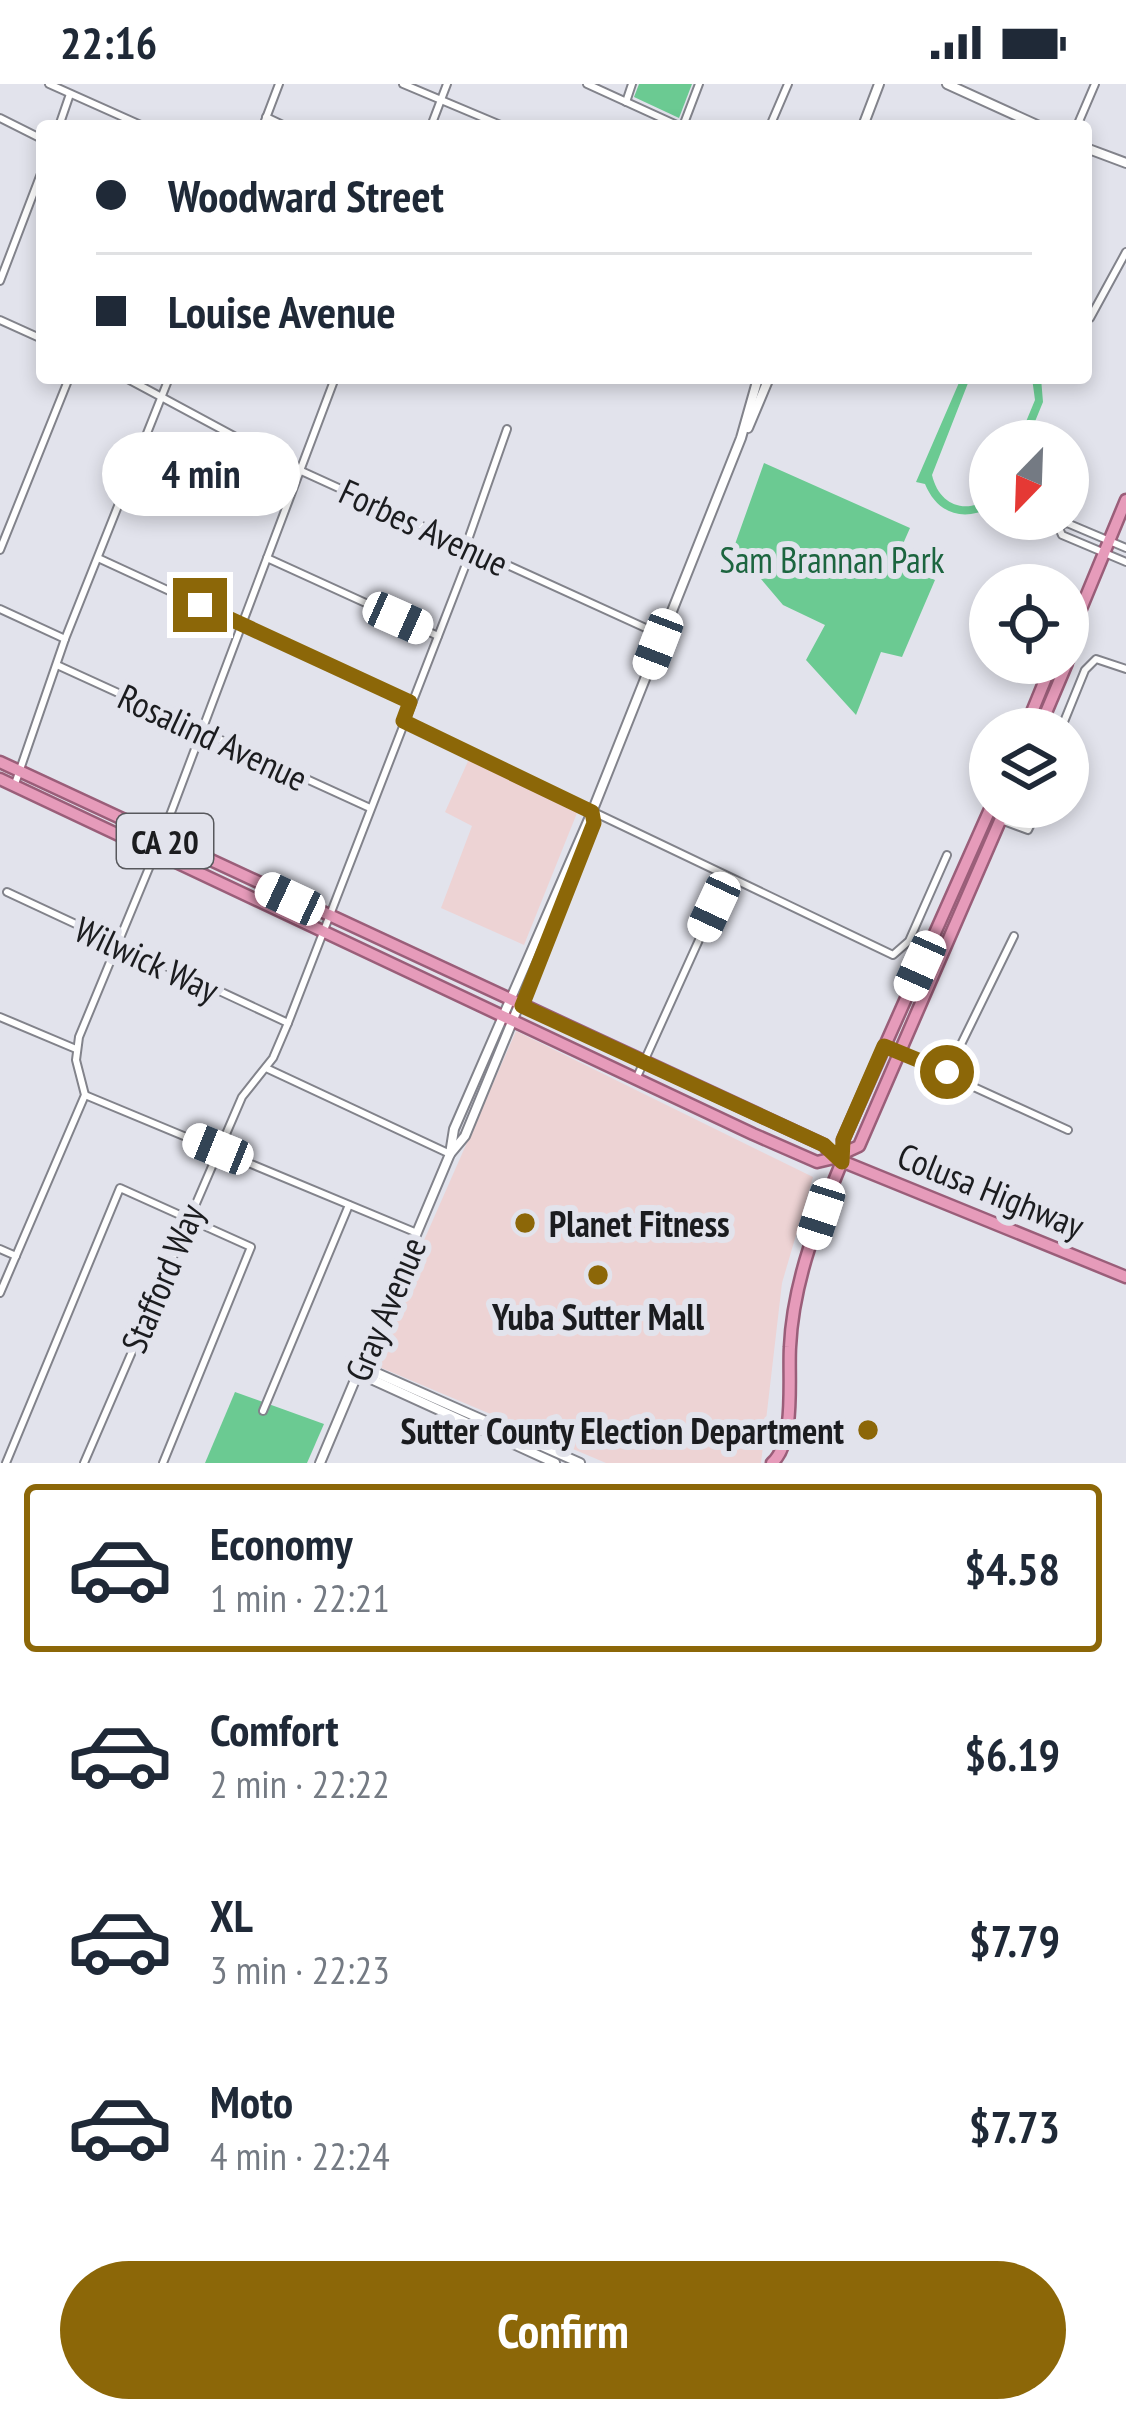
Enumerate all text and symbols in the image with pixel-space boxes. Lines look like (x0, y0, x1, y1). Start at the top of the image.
text: 22:16 (60, 13, 157, 71)
text: Woodward Street (168, 166, 444, 224)
text: Louise Avenue (168, 282, 396, 340)
north arrow (969, 420, 1089, 540)
map controls (969, 420, 1089, 828)
callout: 4 min (101, 431, 299, 515)
text: 4 min (162, 448, 240, 499)
street label: Forbes Avenue (332, 468, 516, 586)
park label: Sam Brannan Park (719, 536, 945, 583)
button: locate (969, 564, 1089, 684)
route end (173, 578, 227, 632)
car (358, 587, 438, 649)
car (628, 604, 688, 684)
street label: Rosalind Avenue (111, 673, 315, 801)
button: layers (969, 708, 1089, 828)
road number: CA 20 (117, 814, 213, 868)
car (250, 867, 330, 931)
car (682, 867, 746, 947)
street label: Wilwick Way (68, 905, 227, 1013)
car (889, 926, 951, 1006)
route start (920, 1045, 974, 1099)
car (178, 1119, 258, 1179)
street label: Colusa Highway (891, 1131, 1092, 1249)
car (793, 1174, 849, 1254)
street label: Stafford Way (110, 1196, 214, 1359)
place label: Planet Fitness (549, 1200, 730, 1247)
marker: Planet Fitness (512, 1210, 538, 1236)
street label: Gray Avenue (334, 1230, 436, 1388)
marker: Yuba Sutter Mall (585, 1262, 611, 1288)
place label: Yuba Sutter Mall (491, 1293, 704, 1340)
place label: Sutter County Election Department (401, 1407, 845, 1454)
marker: Sutter County Election Department (855, 1417, 881, 1443)
icon: car (66, 1514, 174, 1622)
text: Economy (210, 1514, 353, 1572)
text: $4.58 (964, 1539, 1060, 1597)
text: 1 min · 22:21 (210, 1572, 390, 1623)
icon: car (66, 1700, 174, 1808)
text: Comfort (210, 1700, 339, 1758)
text: $6.19 (964, 1725, 1060, 1783)
text: 2 min · 22:22 (210, 1758, 390, 1809)
icon: car (66, 1886, 174, 1994)
text: XL (210, 1886, 253, 1944)
text: $7.79 (969, 1911, 1060, 1969)
text: 3 min · 22:23 (210, 1944, 390, 1995)
icon: car (66, 2072, 174, 2180)
text: Moto (210, 2072, 293, 2130)
text: $7.73 (969, 2097, 1060, 2155)
text: 4 min · 22:24 (210, 2130, 390, 2181)
button: Confirm (60, 2261, 1066, 2399)

